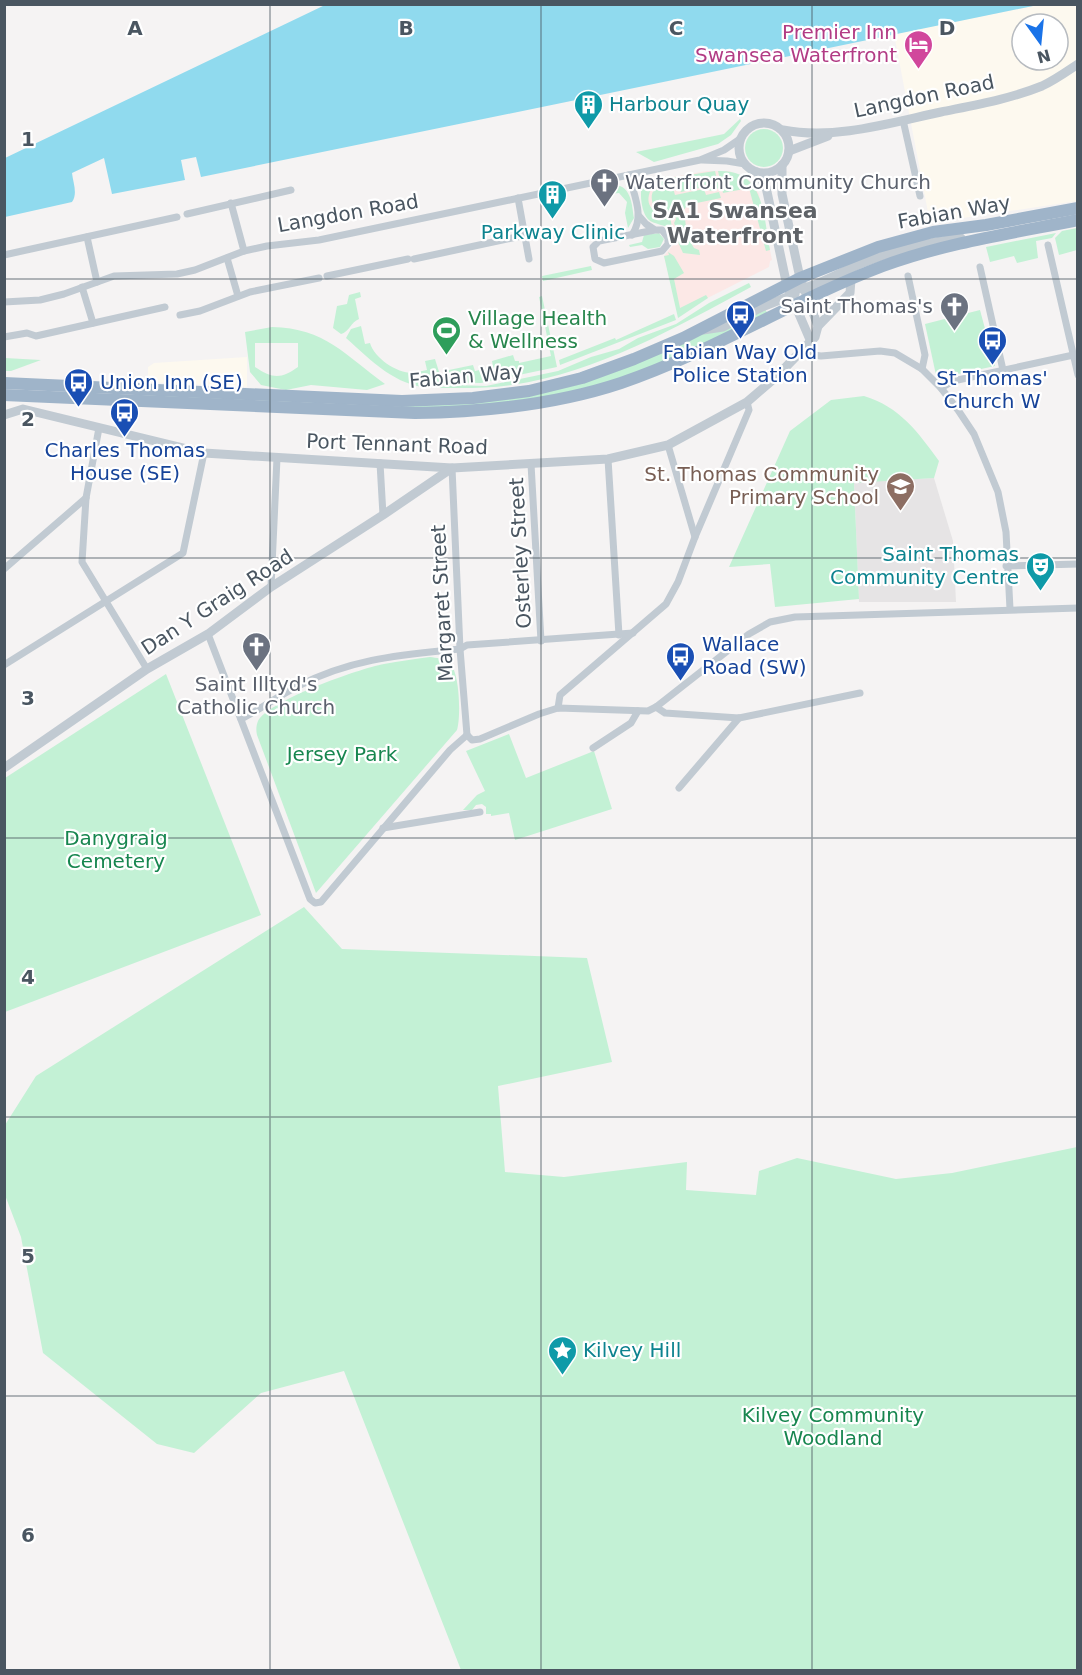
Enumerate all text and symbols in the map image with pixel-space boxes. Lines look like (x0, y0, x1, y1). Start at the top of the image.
north arrow (1010, 12, 1070, 72)
text: A (127, 16, 143, 40)
text: B (398, 16, 414, 40)
text: C (669, 16, 683, 40)
text: D (939, 16, 955, 40)
place label: Premier Inn Swansea Waterfront (695, 20, 897, 67)
hotel icon: Premier Inn Swansea Waterfront (902, 28, 934, 70)
text: N (1035, 45, 1053, 67)
street label: Langdon Road (852, 69, 996, 123)
building icon: Harbour Quay (572, 88, 604, 130)
place label: Harbour Quay (609, 92, 749, 116)
text: 1 (21, 127, 35, 151)
church icon: Waterfront Community Church (588, 166, 620, 208)
place label: Waterfront Community Church (625, 170, 931, 194)
building icon: Parkway Clinic (537, 178, 569, 220)
street label: Langdon Road (276, 189, 420, 237)
street label: Fabian Way (896, 190, 1012, 234)
district label: SA1 Swansea Waterfront (652, 198, 818, 248)
place label: Parkway Clinic (481, 220, 625, 244)
church icon: Saint Thomas's (938, 290, 970, 332)
place label: Saint Thomas's (780, 294, 933, 318)
bus stop icon: Fabian Way Old Police Station (724, 298, 756, 340)
place label: Village Health & Wellness (468, 306, 607, 353)
sports icon: Village Health & Wellness (431, 314, 463, 356)
bus stop icon: St Thomas' Church W (976, 324, 1008, 366)
place label: Fabian Way Old Police Station (663, 340, 817, 387)
street label: Fabian Way (408, 359, 524, 393)
bus stop icon: Union Inn (SE) (63, 366, 95, 408)
place label: St Thomas' Church W (936, 366, 1048, 413)
place label: Union Inn (SE) (100, 370, 243, 394)
bus stop icon: Charles Thomas House (SE) (109, 396, 141, 438)
text: 2 (21, 407, 35, 431)
street label: Port Tennant Road (306, 429, 488, 459)
place label: Charles Thomas House (SE) (44, 438, 206, 485)
place label: St. Thomas Community Primary School (644, 462, 879, 509)
school or university icon: St. Thomas Community Primary School (884, 470, 916, 512)
street label: Osterley Street (504, 477, 536, 629)
street label: Margaret Street (426, 524, 458, 682)
place label: Saint Thomas Community Centre (830, 542, 1019, 589)
street label: Dan Y Graig Road (137, 544, 297, 660)
theatre icon: Saint Thomas Community Centre (1024, 550, 1056, 592)
church icon: Saint Illtyd's Catholic Church (240, 630, 272, 672)
place label: Wallace Road (SW) (702, 632, 807, 679)
bus stop icon: Wallace Road (SW) (665, 640, 697, 682)
place label: Saint Illtyd's Catholic Church (177, 672, 335, 719)
text: 3 (21, 686, 35, 710)
park label: Jersey Park (285, 742, 398, 766)
park label: Danygraig Cemetery (64, 826, 168, 873)
text: 4 (21, 965, 35, 989)
text: 5 (21, 1244, 35, 1268)
place icon: Kilvey Hill (546, 1334, 578, 1376)
place label: Kilvey Hill (583, 1338, 681, 1362)
park label: Kilvey Community Woodland (742, 1403, 924, 1450)
text: 6 (21, 1523, 35, 1547)

